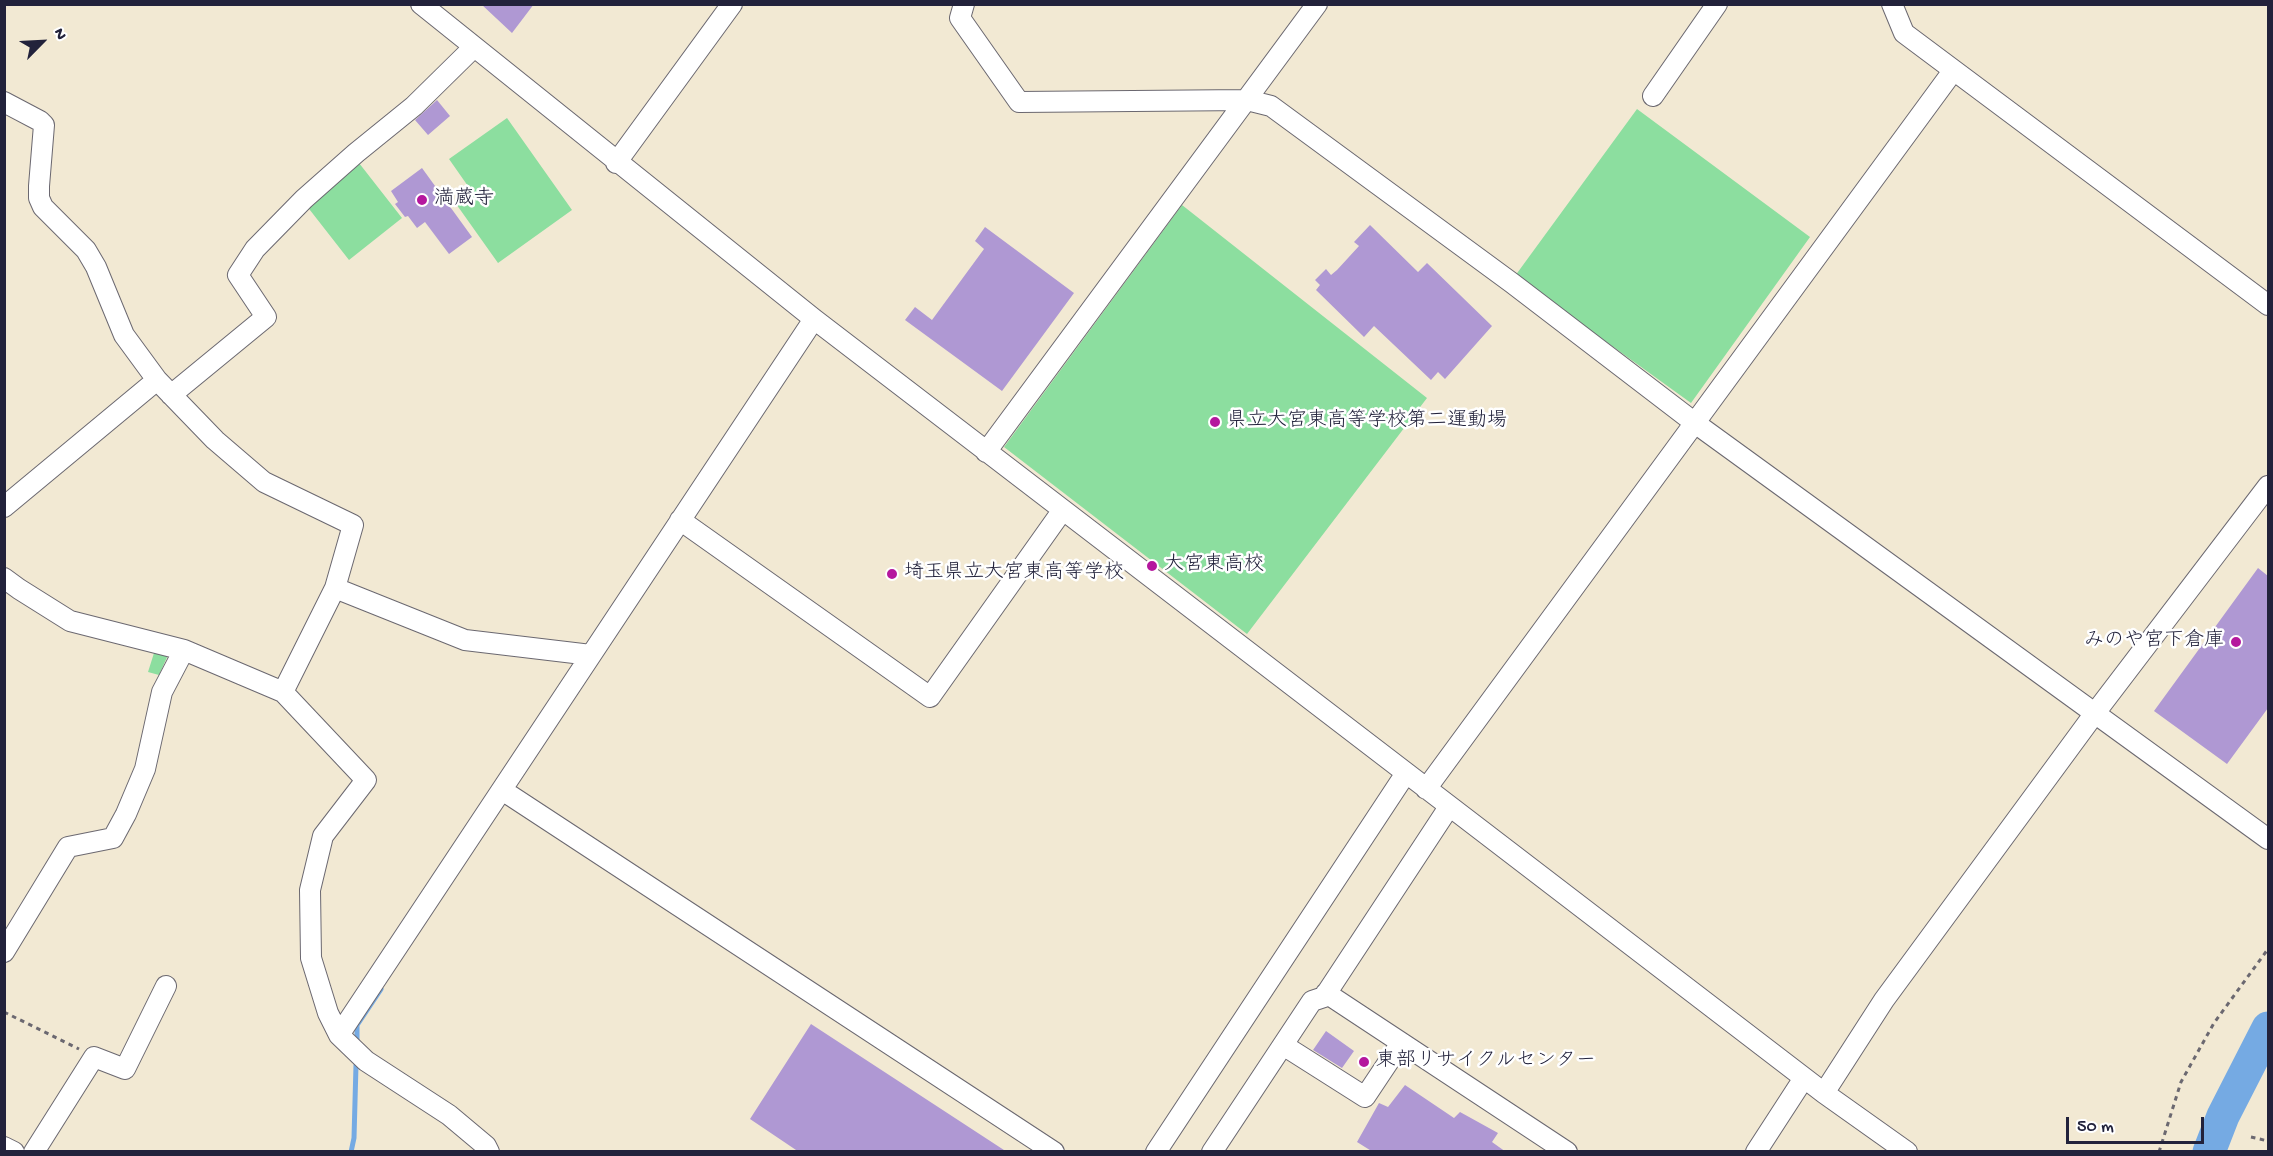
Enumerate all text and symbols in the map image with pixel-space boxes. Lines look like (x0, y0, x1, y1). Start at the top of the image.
north arrow (12, 12, 72, 72)
text: N (48, 26, 70, 43)
place label: 満蔵寺 (434, 188, 494, 212)
marker: 満蔵寺 (415, 193, 429, 207)
place label: 県立大宮東高等学校第二運動場 (1227, 410, 1507, 434)
marker: 県立大宮東高等学校第二運動場 (1208, 415, 1222, 429)
place label: 大宮東高校 (1164, 554, 1264, 578)
marker: 大宮東高校 (1145, 559, 1159, 573)
place label: 埼玉県立大宮東高等学校 (904, 562, 1124, 586)
marker: 埼玉県立大宮東高等学校 (885, 567, 899, 581)
place label: みのや宮下倉庫 (2084, 630, 2224, 654)
marker: みのや宮下倉庫 (2229, 635, 2243, 649)
place label: 東部リサイクルセンター (1376, 1050, 1596, 1074)
marker: 東部リサイクルセンター (1357, 1055, 1371, 1069)
scale bar (2069, 1105, 2207, 1143)
text: 50 m (2077, 1117, 2114, 1138)

